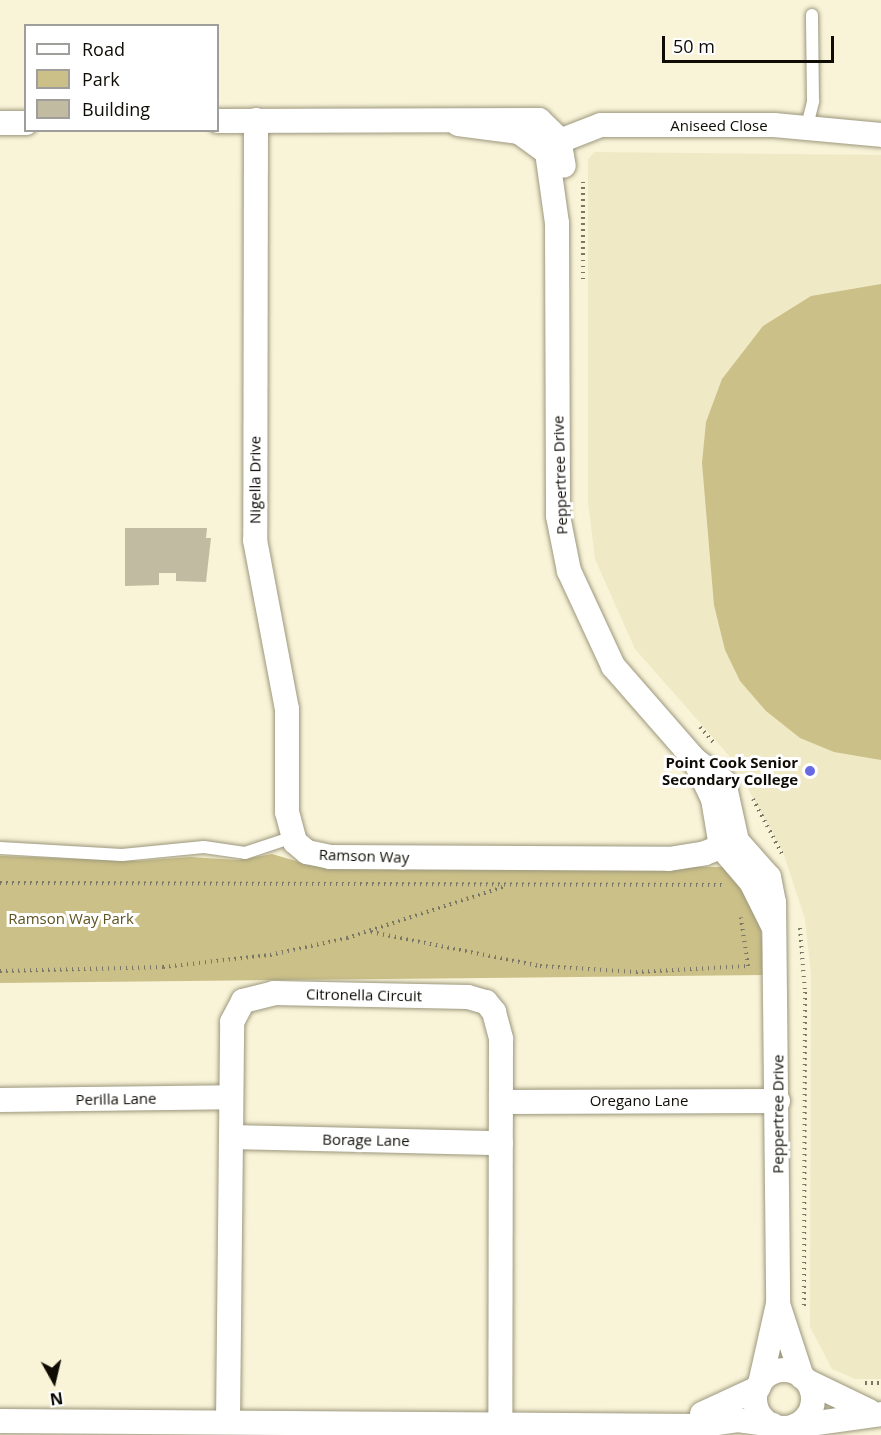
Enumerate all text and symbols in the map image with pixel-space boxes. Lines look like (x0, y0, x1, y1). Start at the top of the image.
legend (24, 24, 219, 132)
scale bar (665, 24, 838, 62)
text: 50 m (673, 34, 715, 58)
text: Road (82, 37, 125, 61)
text: Park (82, 67, 120, 91)
text: Building (82, 97, 150, 121)
street label: Aniseed Close (670, 117, 768, 135)
street label: Peppertree Drive (549, 415, 571, 535)
street label: Nigella Drive (246, 436, 264, 524)
place label: Point Cook Senior Secondary College (662, 753, 798, 788)
marker: Point Cook Senior Secondary College (803, 764, 817, 778)
street label: Ramson Way (318, 845, 410, 867)
park label: Ramson Way Park (8, 910, 134, 928)
street label: Citronella Circuit (306, 985, 422, 1005)
street label: Peppertree Drive (769, 1054, 787, 1174)
street label: Perilla Lane (75, 1089, 157, 1109)
street label: Oregano Lane (590, 1092, 688, 1110)
street label: Borage Lane (322, 1130, 410, 1150)
north arrow (24, 1351, 84, 1411)
text: N (49, 1387, 64, 1411)

